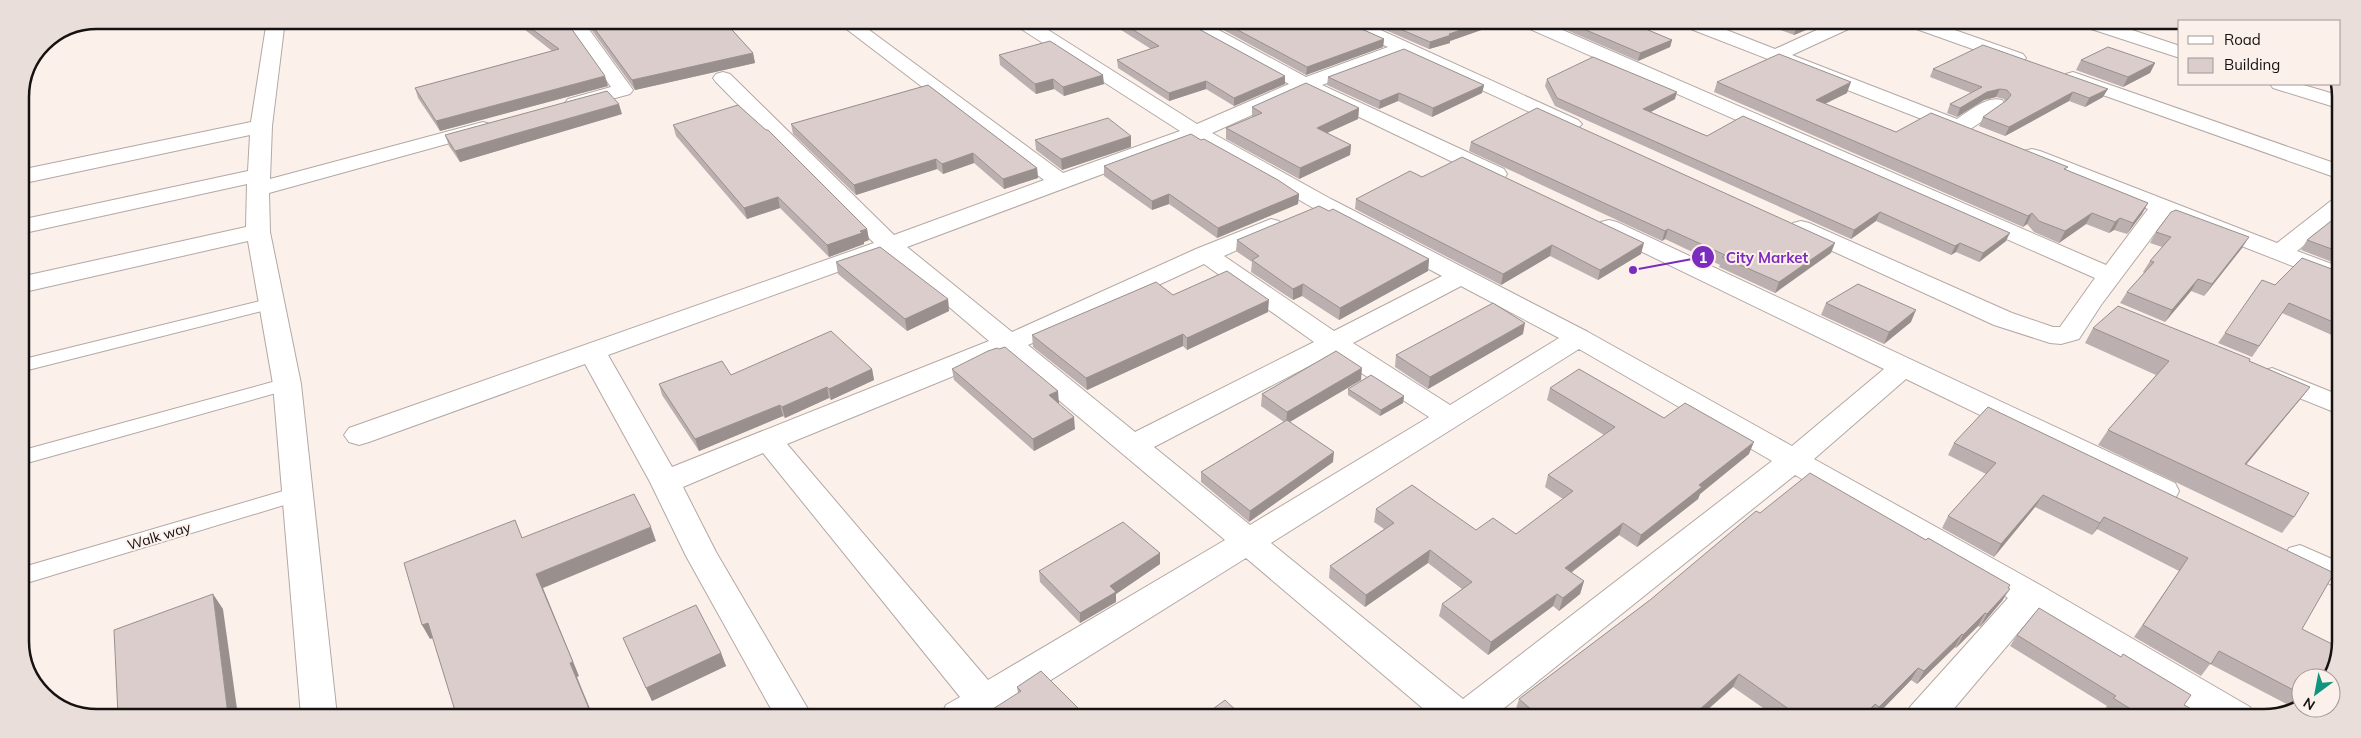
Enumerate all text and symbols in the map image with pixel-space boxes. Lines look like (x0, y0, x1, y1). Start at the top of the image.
legend (2178, 20, 2341, 85)
text: Road (2224, 30, 2261, 49)
text: Building (2224, 55, 2280, 74)
callout: City Market (1691, 242, 1818, 272)
text: 1 (1698, 248, 1708, 267)
text: City Market (1726, 248, 1809, 267)
street label: Walk way (125, 518, 193, 554)
north arrow (2291, 668, 2341, 718)
text: N (2300, 694, 2318, 714)

